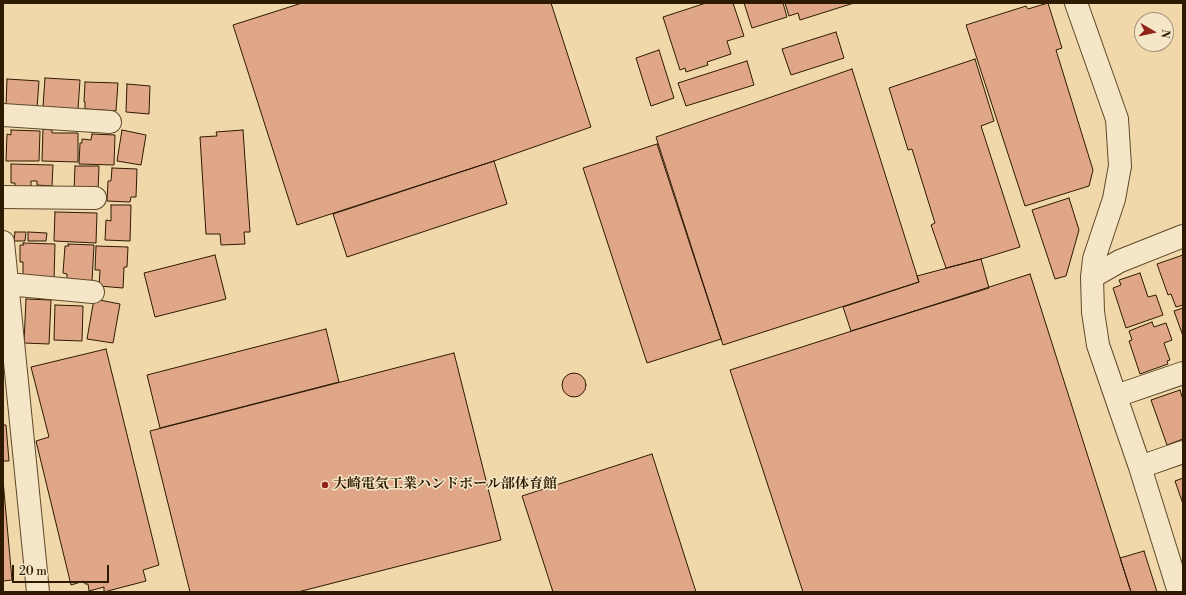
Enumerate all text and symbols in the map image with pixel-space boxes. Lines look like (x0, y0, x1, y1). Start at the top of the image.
north arrow (1134, 12, 1174, 52)
text: N (1157, 28, 1172, 39)
place label: 大崎電気工業ハンドボール部体育館 (333, 477, 557, 493)
marker: 大崎電気工業ハンドボール部体育館 (320, 480, 330, 490)
scale bar (14, 557, 111, 583)
text: 20 m (19, 564, 47, 579)

